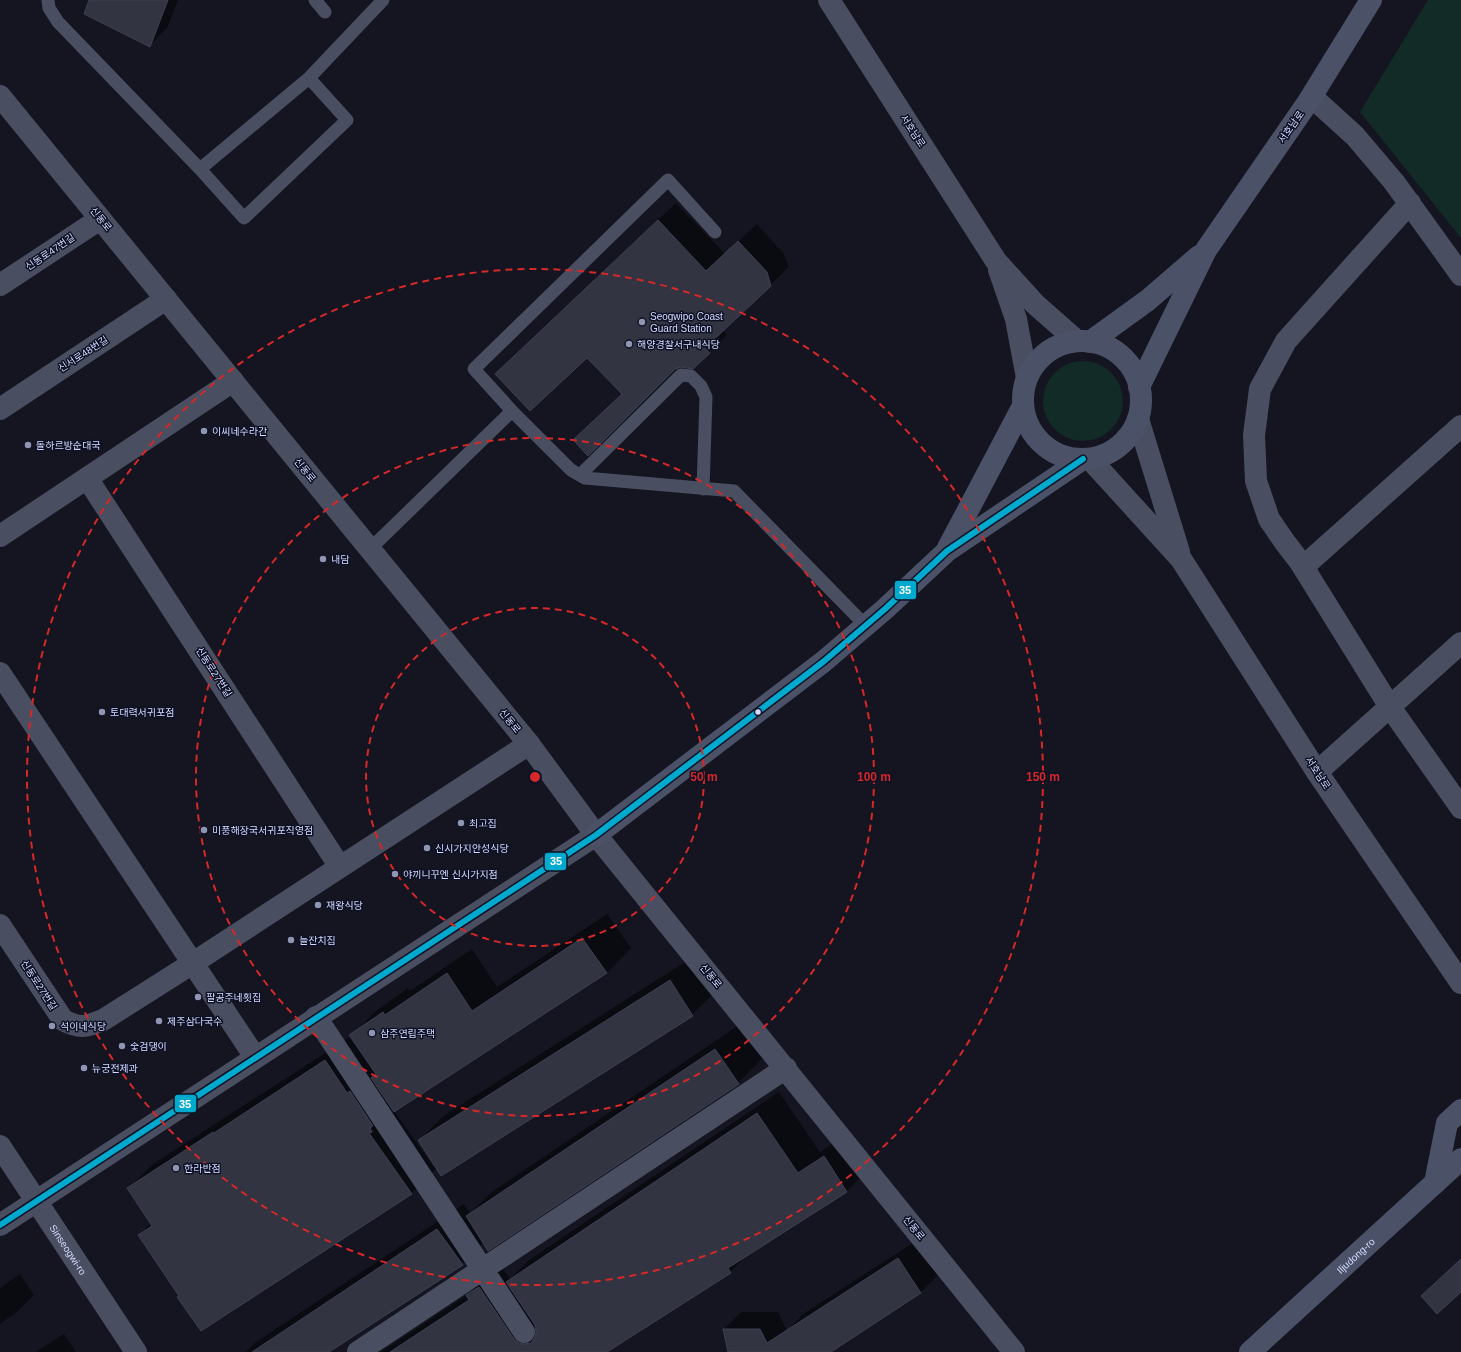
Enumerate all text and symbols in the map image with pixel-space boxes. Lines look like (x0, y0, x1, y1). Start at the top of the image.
street label: 서호남로 (1276, 109, 1306, 145)
street label: 서호남로 (898, 113, 928, 149)
street label: 신동로 (88, 205, 114, 233)
street label: 신동로47번길 (23, 231, 77, 273)
place label: Seogwipo Coast Guard Station (650, 311, 723, 334)
marker: Seogwipo Coast Guard Station (637, 317, 647, 327)
street label: 신서로48번길 (56, 334, 110, 374)
marker: 해양경찰서구내식당 (624, 339, 634, 349)
place label: 해양경찰서구내식당 (637, 339, 720, 350)
marker: 이씨네수라간 (199, 426, 209, 436)
place label: 이씨네수라간 (212, 426, 267, 437)
marker: 돌하르방순대국 (23, 440, 33, 450)
place label: 돌하르방순대국 (36, 440, 100, 451)
street label: 신동로 (292, 456, 318, 484)
marker: 내담 (318, 554, 328, 564)
place label: 내담 (331, 554, 350, 565)
line badge: 35 (894, 580, 917, 600)
text: 35 (899, 584, 911, 596)
street label: 신동로27번길 (194, 645, 234, 699)
marker: 토대력서귀포점 (97, 707, 107, 717)
place label: 토대력서귀포점 (110, 707, 174, 718)
street label: 신동로 (497, 707, 523, 735)
unlabelled marker (753, 707, 763, 717)
street label: 서호남로 (1303, 755, 1333, 791)
centre of rings (528, 770, 542, 784)
text: 50 m (690, 770, 718, 784)
text: 100 m (857, 770, 891, 784)
text: 150 m (1026, 770, 1060, 784)
marker: 최고집 (456, 818, 466, 828)
place label: 최고집 (469, 818, 497, 829)
marker: 미풍해장국서귀포직영점 (199, 825, 209, 835)
place label: 미풍해장국서귀포직영점 (212, 825, 313, 836)
marker: 신시가지안성식당 (422, 843, 432, 853)
place label: 신시가지안성식당 (435, 843, 509, 854)
line badge: 35 (544, 852, 567, 871)
text: 35 (550, 855, 562, 867)
marker: 야끼니꾸엔 신시가지점 (390, 869, 400, 879)
place label: 야끼니꾸엔 신시가지점 (403, 869, 498, 880)
marker: 재왕식당 (313, 900, 323, 910)
place label: 재왕식당 (326, 900, 363, 911)
marker: 늘잔치집 (286, 935, 296, 945)
place label: 늘잔치집 (299, 935, 336, 946)
street label: 신동로27번길 (19, 958, 59, 1012)
street label: 신동로 (698, 962, 724, 990)
marker: 팔공주네횟집 (193, 992, 203, 1002)
place label: 팔공주네횟집 (206, 992, 261, 1003)
marker: 제주삼다국수 (154, 1016, 164, 1026)
place label: 제주삼다국수 (167, 1016, 222, 1027)
marker: 석이네식당 (47, 1021, 57, 1031)
place label: 석이네식당 (60, 1021, 106, 1032)
marker: 삼주연립주택 (367, 1028, 377, 1038)
place label: 삼주연립주택 (380, 1028, 435, 1039)
marker: 숯검댕이 (117, 1041, 127, 1051)
place label: 숯검댕이 (130, 1041, 167, 1052)
marker: 뉴궁전제과 (79, 1063, 89, 1073)
place label: 뉴궁전제과 (92, 1063, 138, 1074)
line badge: 35 (174, 1094, 197, 1113)
text: 35 (179, 1098, 191, 1110)
marker: 한라반점 (171, 1163, 181, 1173)
place label: 한라반점 (184, 1163, 221, 1174)
street label: 신동로 (901, 1214, 927, 1242)
street label: Sinseogwi-ro (48, 1222, 89, 1277)
street label: Iljudong-ro (1334, 1235, 1377, 1276)

